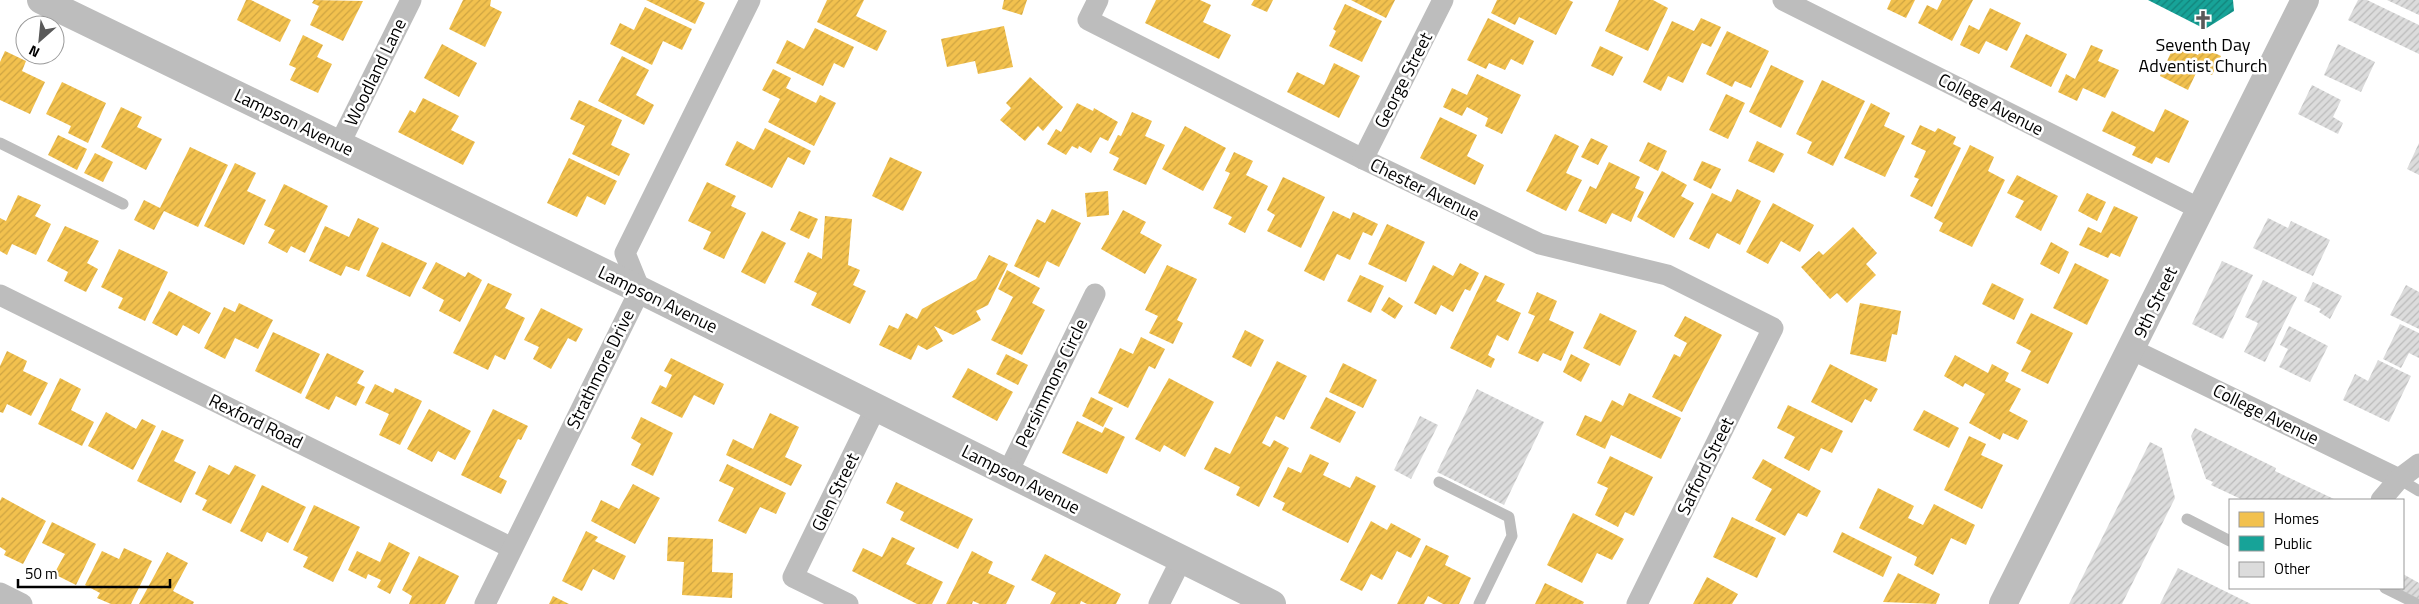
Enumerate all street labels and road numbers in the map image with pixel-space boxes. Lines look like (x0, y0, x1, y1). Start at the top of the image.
street label: Woodland Lane (337, 14, 413, 130)
street label: George Street (1367, 27, 1439, 133)
street label: College Avenue (1934, 66, 2048, 142)
street label: Lampson Avenue (230, 81, 358, 163)
street label: Chester Avenue (1366, 151, 1484, 227)
street label: Lampson Avenue (594, 258, 722, 340)
street label: 9th Street (2126, 261, 2184, 342)
street label: Strathmore Drive (559, 305, 641, 433)
street label: Persimmons Circle (1008, 314, 1094, 452)
street label: College Avenue (2208, 377, 2324, 451)
street label: Rexford Road (204, 387, 308, 455)
street label: Safford Street (1670, 412, 1741, 520)
street label: Lampson Avenue (957, 437, 1085, 521)
street label: Glen Street (804, 448, 866, 536)

